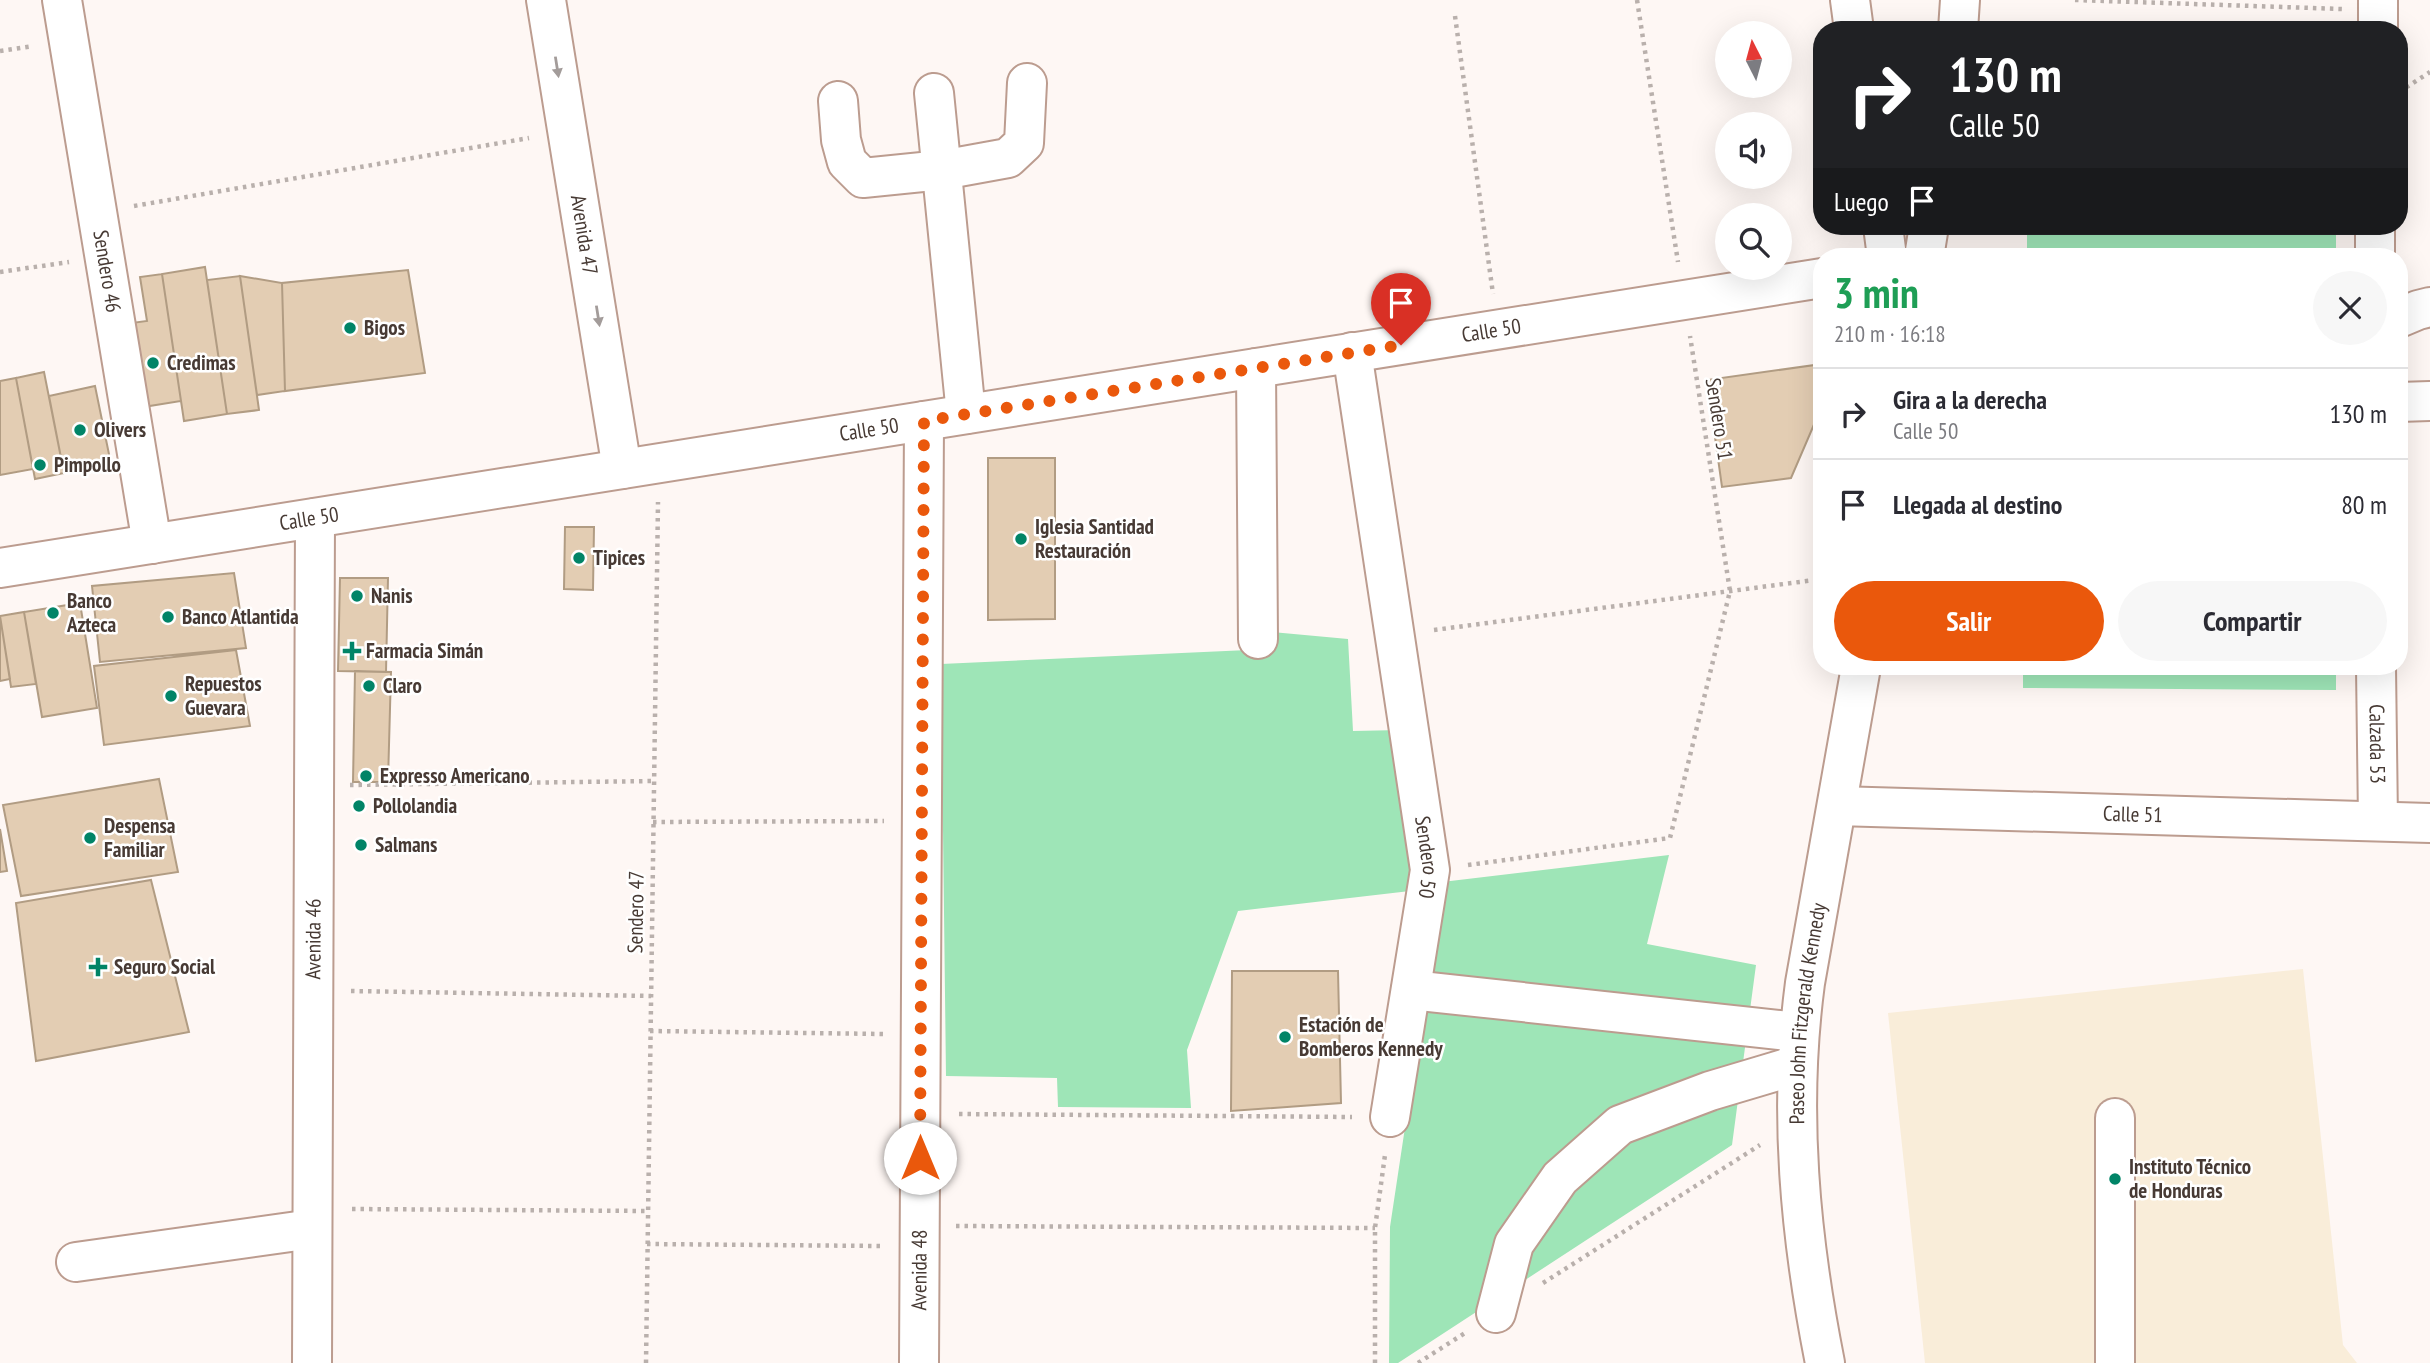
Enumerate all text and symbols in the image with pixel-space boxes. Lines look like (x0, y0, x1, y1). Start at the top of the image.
north arrow (1715, 21, 1792, 98)
map controls (1715, 21, 1792, 280)
text: 130 m (1949, 42, 2062, 106)
icon: right (1834, 49, 1925, 140)
one-way arrow (552, 56, 563, 78)
text: Calle 50 (1949, 104, 2040, 146)
button: sound (1715, 112, 1792, 189)
icon: arrive (1903, 182, 1941, 220)
text: Luego (1834, 185, 1889, 218)
street label: Avenida 47 (565, 193, 604, 277)
button: search (1715, 203, 1792, 280)
street label: Sendero 46 (87, 228, 127, 314)
text: 3 min (1834, 265, 1919, 320)
button: close (2313, 271, 2387, 345)
pin (1371, 273, 1431, 345)
icon: arrive (1382, 284, 1420, 322)
one-way arrow (593, 305, 604, 327)
street label: Calle 50 (1460, 312, 1523, 348)
place label: Bigos (364, 314, 405, 341)
text: 210 m · 16:18 (1834, 319, 1946, 348)
marker: Bigos (342, 320, 358, 336)
place label: Credimas (167, 349, 236, 376)
marker: Credimas (145, 355, 161, 371)
street label: Sendero 51 (1700, 376, 1739, 462)
text: Gira a la derecha (1893, 383, 2047, 416)
icon: right (1834, 395, 1872, 433)
text: 130 m (2329, 397, 2387, 430)
street label: Calle 50 (837, 411, 901, 447)
place label: Olivers (94, 416, 146, 443)
text: Calle 50 (1893, 416, 1958, 445)
marker: Olivers (72, 422, 88, 438)
place label: Pimpollo (54, 451, 121, 478)
marker: Pimpollo (32, 457, 48, 473)
icon: arrive (1834, 486, 1872, 524)
text: Llegada al destino (1893, 488, 2062, 521)
text: 80 m (2341, 488, 2387, 521)
street label: Calle 50 (277, 500, 341, 536)
place label: Iglesia Santidad Restauración (1035, 513, 1154, 564)
marker: Iglesia Santidad Restauración (1013, 531, 1029, 547)
place label: Tipices (593, 544, 645, 571)
marker: Tipices (571, 550, 587, 566)
button: Salir (1834, 581, 2104, 661)
button: Compartir (2118, 581, 2387, 661)
place label: Nanis (371, 582, 413, 609)
place label: Banco Azteca (66, 587, 117, 638)
marker: Nanis (349, 588, 365, 604)
place label: Banco Atlantida (182, 603, 299, 630)
marker: Banco Azteca (45, 605, 61, 621)
marker: Banco Atlantida (160, 609, 176, 625)
place label: Farmacia Simán (366, 637, 483, 664)
marker: Farmacia Simán (344, 643, 360, 659)
place label: Repuestos Guevara (185, 670, 262, 721)
place label: Claro (383, 672, 422, 699)
marker: Claro (361, 678, 377, 694)
marker: Repuestos Guevara (163, 688, 179, 704)
street label: Calzada 53 (2363, 704, 2392, 784)
place label: Expresso Americano (380, 762, 530, 789)
marker: Expresso Americano (358, 768, 374, 784)
place label: Pollolandia (373, 792, 458, 819)
marker: Pollolandia (351, 798, 367, 814)
street label: Calle 51 (2103, 800, 2163, 828)
place label: Despensa Familiar (104, 812, 176, 863)
street label: Sendero 50 (1409, 814, 1444, 900)
marker: Despensa Familiar (82, 830, 98, 846)
place label: Salmans (375, 831, 437, 858)
marker: Salmans (353, 837, 369, 853)
street label: Sendero 47 (621, 870, 650, 954)
street label: Avenida 46 (299, 899, 327, 979)
street label: Paseo John Fitzgerald Kennedy (1783, 901, 1832, 1124)
place label: Seguro Social (114, 953, 216, 980)
marker: Seguro Social (88, 957, 108, 977)
place label: Estación de Bomberos Kennedy (1299, 1011, 1443, 1062)
marker: Estación de Bomberos Kennedy (1277, 1029, 1293, 1045)
position arrow (883, 1121, 957, 1195)
place label: Instituto Técnico de Honduras (2129, 1153, 2251, 1204)
marker: Instituto Técnico de Honduras (2107, 1171, 2123, 1187)
street label: Avenida 48 (905, 1230, 933, 1310)

